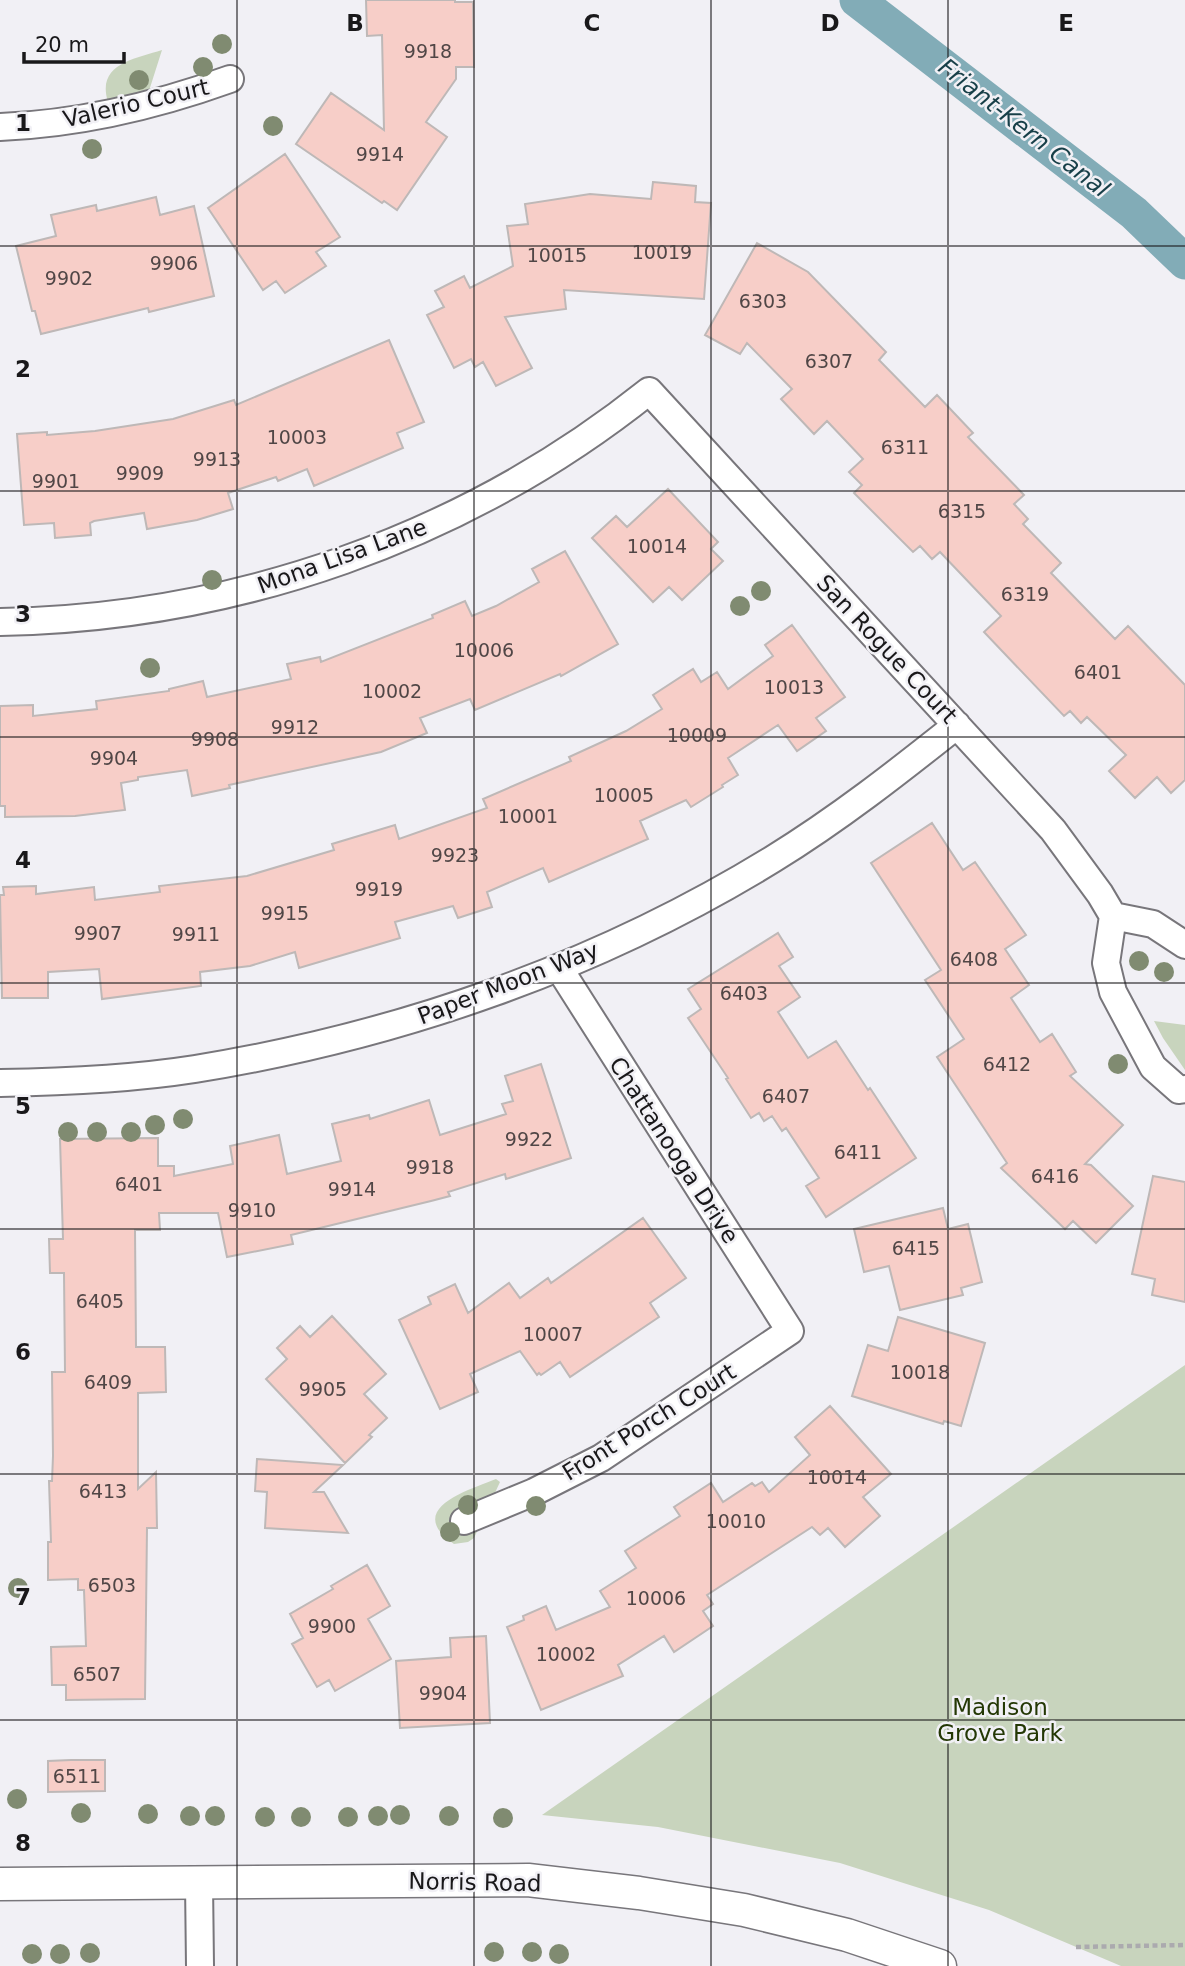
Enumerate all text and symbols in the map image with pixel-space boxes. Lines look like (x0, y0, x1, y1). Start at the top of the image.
text: B (346, 10, 364, 36)
text: C (584, 10, 600, 36)
text: D (820, 10, 840, 36)
text: E (1058, 10, 1074, 36)
scale bar (24, 21, 124, 65)
text: 20 m (35, 33, 89, 57)
house number: 9918 (404, 40, 452, 62)
water label: Friant-Kern Canal (933, 53, 1115, 203)
street label: Valerio Court (60, 74, 212, 132)
text: 1 (15, 110, 31, 136)
house number: 9914 (356, 143, 404, 165)
house number: 10019 (632, 241, 692, 263)
house number: 10015 (527, 244, 587, 266)
house number: 9906 (150, 252, 198, 274)
house number: 9902 (45, 267, 93, 289)
house number: 6303 (739, 290, 787, 312)
house number: 6307 (805, 350, 853, 372)
text: 2 (15, 356, 31, 382)
house number: 10003 (267, 426, 327, 448)
house number: 6311 (881, 436, 929, 458)
house number: 9913 (193, 448, 241, 470)
house number: 9909 (116, 462, 164, 484)
house number: 9901 (32, 470, 80, 492)
house number: 6315 (938, 500, 986, 522)
street label: Mona Lisa Lane (254, 513, 430, 599)
house number: 10014 (627, 535, 687, 557)
street label: San Rogue Court (812, 569, 962, 729)
house number: 6319 (1001, 583, 1049, 605)
text: 3 (15, 601, 31, 627)
house number: 10006 (454, 639, 514, 661)
house number: 6401 (1074, 661, 1122, 683)
house number: 10013 (764, 676, 824, 698)
house number: 10002 (362, 680, 422, 702)
house number: 9912 (271, 716, 319, 738)
house number: 10009 (667, 724, 727, 746)
house number: 9908 (191, 728, 239, 750)
house number: 9904 (90, 747, 138, 769)
house number: 10005 (594, 784, 654, 806)
house number: 10001 (498, 805, 558, 827)
house number: 9923 (431, 844, 479, 866)
text: 4 (15, 847, 31, 873)
house number: 9919 (355, 878, 403, 900)
house number: 9915 (261, 902, 309, 924)
house number: 9907 (74, 922, 122, 944)
house number: 9911 (172, 923, 220, 945)
street label: Paper Moon Way (414, 937, 602, 1029)
house number: 6408 (950, 948, 998, 970)
house number: 6403 (720, 982, 768, 1004)
street label: Chattanooga Drive (604, 1052, 744, 1248)
house number: 6412 (983, 1053, 1031, 1075)
house number: 6407 (762, 1085, 810, 1107)
text: 5 (15, 1093, 31, 1119)
house number: 9922 (505, 1128, 553, 1150)
house number: 6411 (834, 1141, 882, 1163)
house number: 9918 (406, 1156, 454, 1178)
house number: 6416 (1031, 1165, 1079, 1187)
house number: 6401 (115, 1173, 163, 1195)
house number: 9914 (328, 1178, 376, 1200)
house number: 9910 (228, 1199, 276, 1221)
house number: 6415 (892, 1237, 940, 1259)
house number: 6405 (76, 1290, 124, 1312)
house number: 10007 (523, 1323, 583, 1345)
text: 6 (15, 1339, 31, 1365)
street label: Front Porch Court (558, 1358, 740, 1486)
house number: 10018 (890, 1361, 950, 1383)
house number: 6409 (84, 1371, 132, 1393)
house number: 9905 (299, 1378, 347, 1400)
house number: 10014 (807, 1466, 867, 1488)
house number: 6413 (79, 1480, 127, 1502)
house number: 10010 (706, 1510, 766, 1532)
house number: 6503 (88, 1574, 136, 1596)
text: 7 (15, 1584, 31, 1610)
house number: 10006 (626, 1587, 686, 1609)
house number: 9900 (308, 1615, 356, 1637)
house number: 10002 (536, 1643, 596, 1665)
house number: 6507 (73, 1663, 121, 1685)
house number: 9904 (419, 1682, 467, 1704)
park label: Madison Grove Park (937, 1694, 1063, 1746)
house number: 6511 (53, 1765, 101, 1787)
text: 8 (15, 1830, 31, 1856)
street label: Norris Road (408, 1868, 542, 1896)

